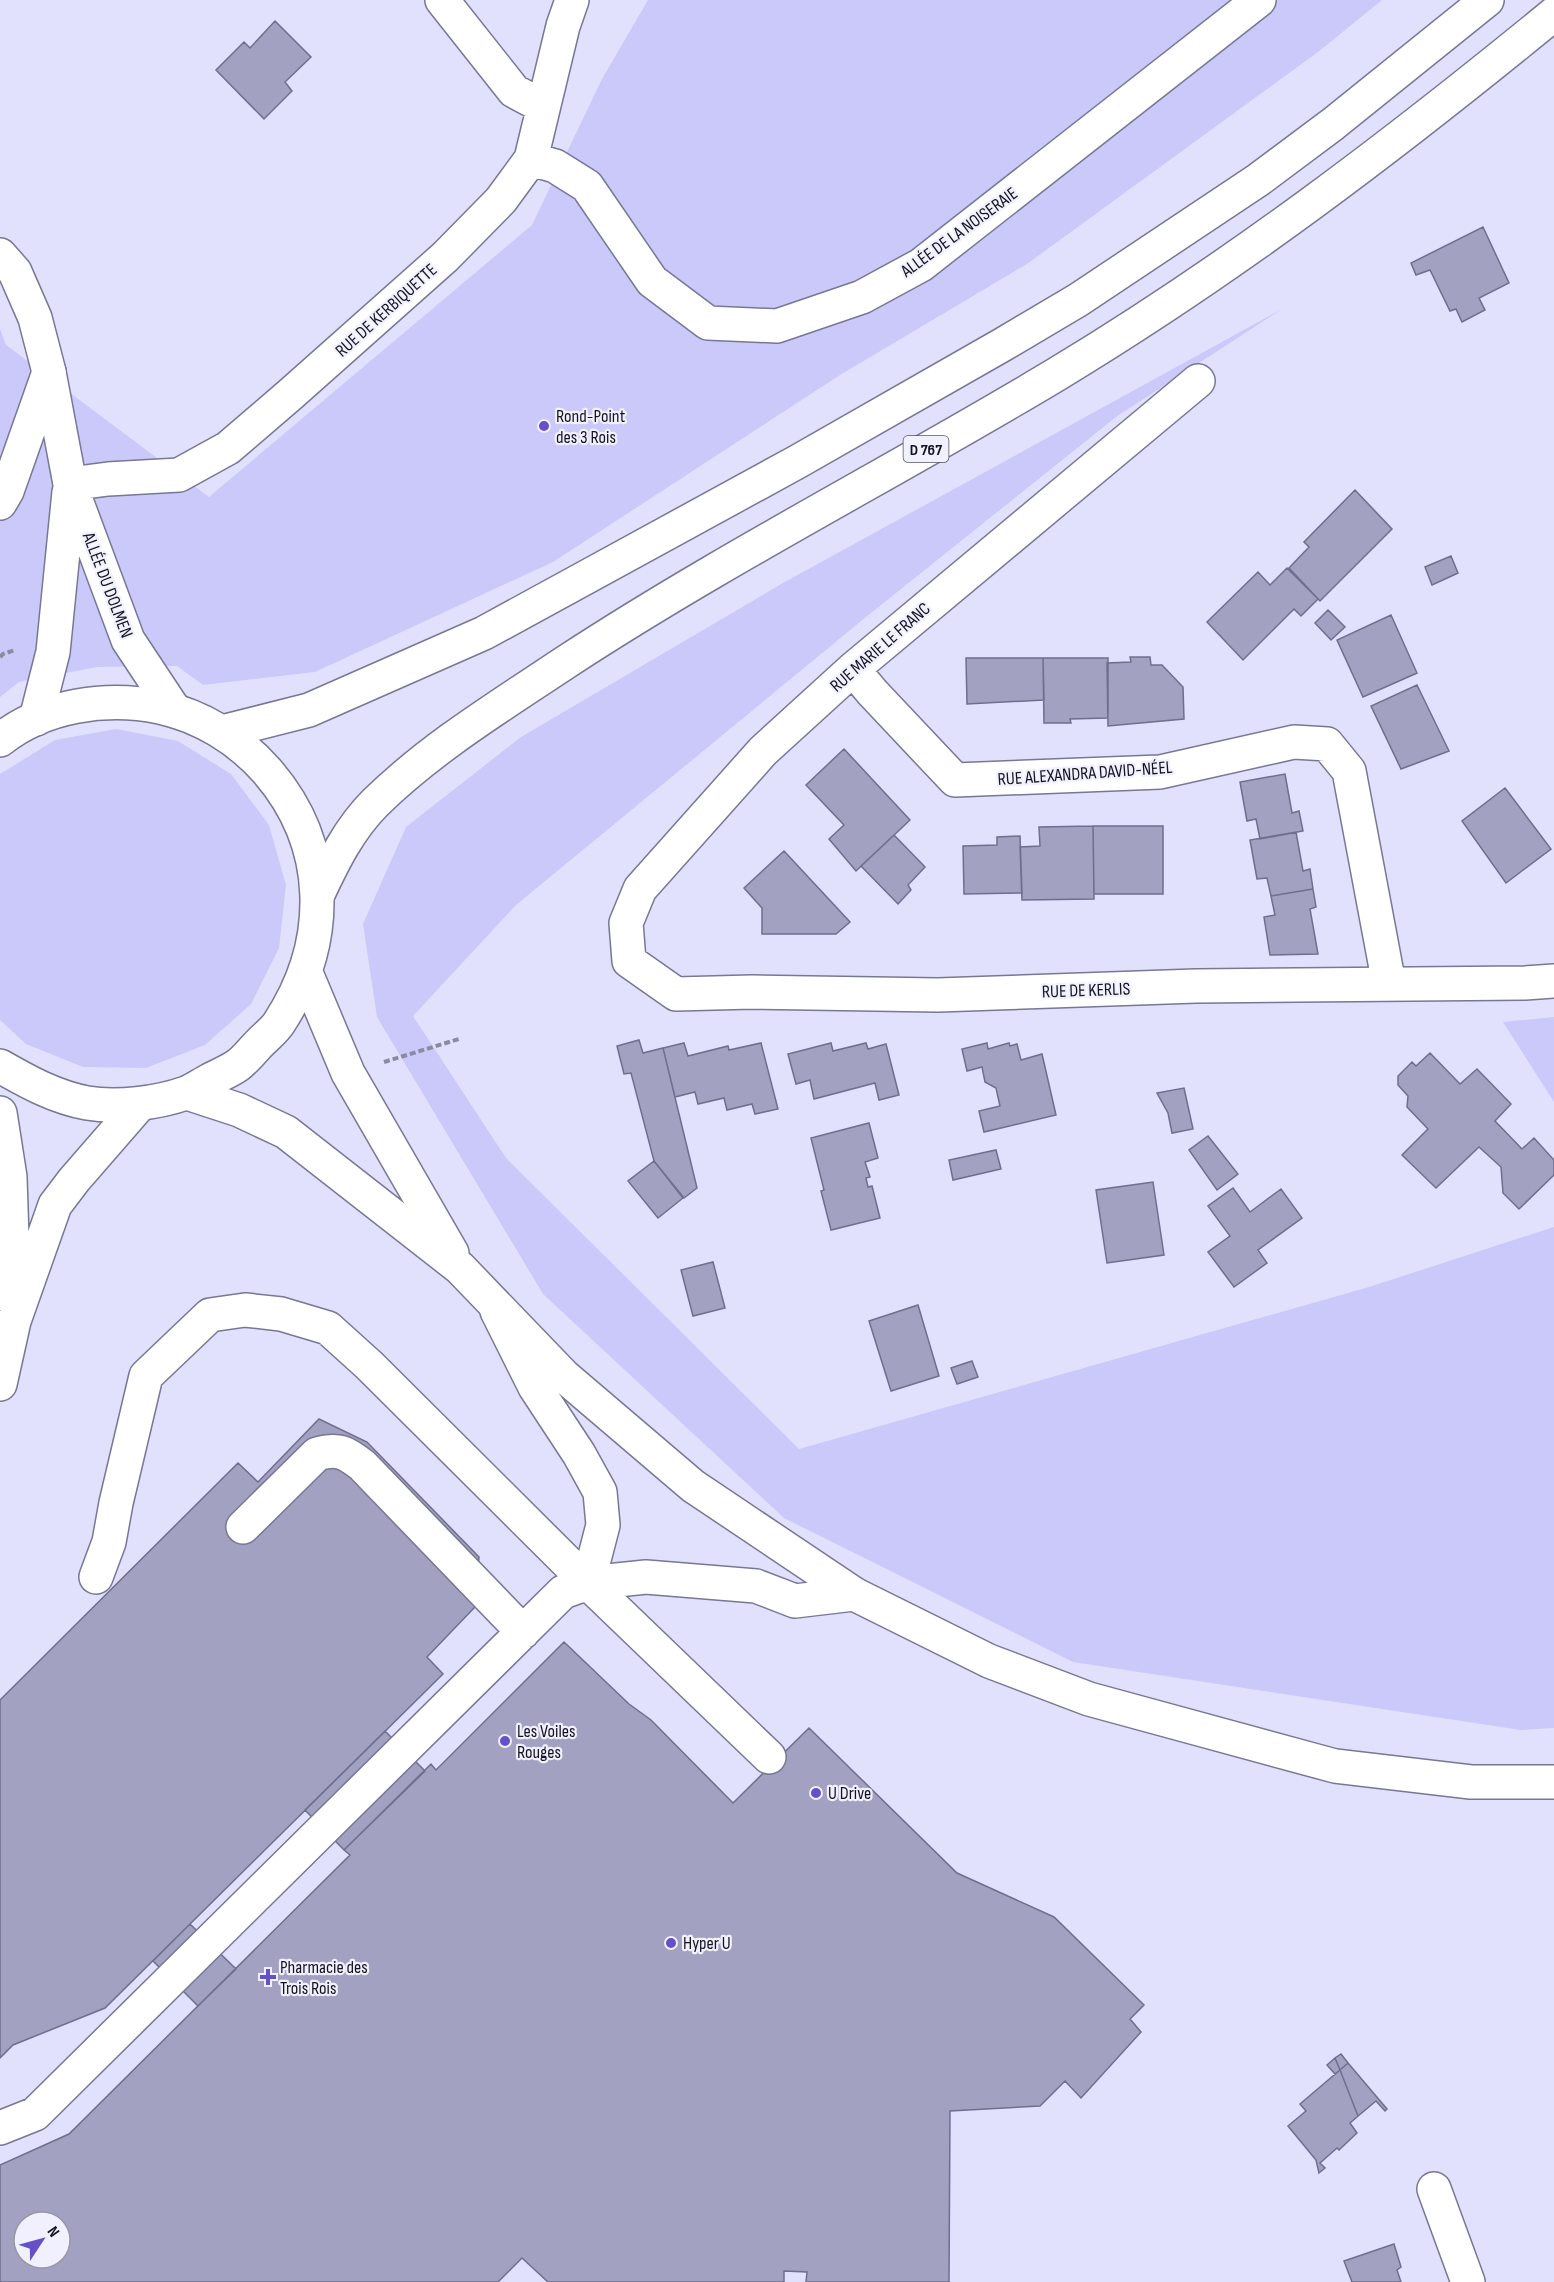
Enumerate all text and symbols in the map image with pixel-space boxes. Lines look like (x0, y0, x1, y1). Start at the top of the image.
street label: ALLÉE DE LA NOISERAIE (896, 183, 1022, 282)
street label: RUE DE KERBIQUETTE (331, 259, 441, 361)
place label: Rond-Point des 3 Rois (556, 406, 626, 448)
marker: Rond-Point des 3 Rois (537, 419, 551, 433)
road number: D 767 (904, 436, 948, 462)
street label: ALLÉE DU DOLMEN (77, 529, 137, 641)
street label: RUE MARIE LE FRANC (826, 598, 935, 697)
street label: RUE ALEXANDRA DAVID-NÉEL (997, 757, 1173, 790)
street label: RUE DE KERLIS (1042, 978, 1131, 1003)
place label: Les Voiles Rouges (517, 1721, 575, 1763)
marker: Les Voiles Rouges (498, 1734, 512, 1748)
place label: U Drive (828, 1783, 871, 1804)
marker: U Drive (809, 1786, 823, 1800)
place label: Hyper U (683, 1933, 731, 1954)
marker: Hyper U (664, 1936, 678, 1950)
place label: Pharmacie des Trois Rois (280, 1957, 368, 1999)
marker: Pharmacie des Trois Rois (261, 1970, 275, 1984)
north arrow (12, 2210, 72, 2270)
text: N (43, 2223, 63, 2241)

